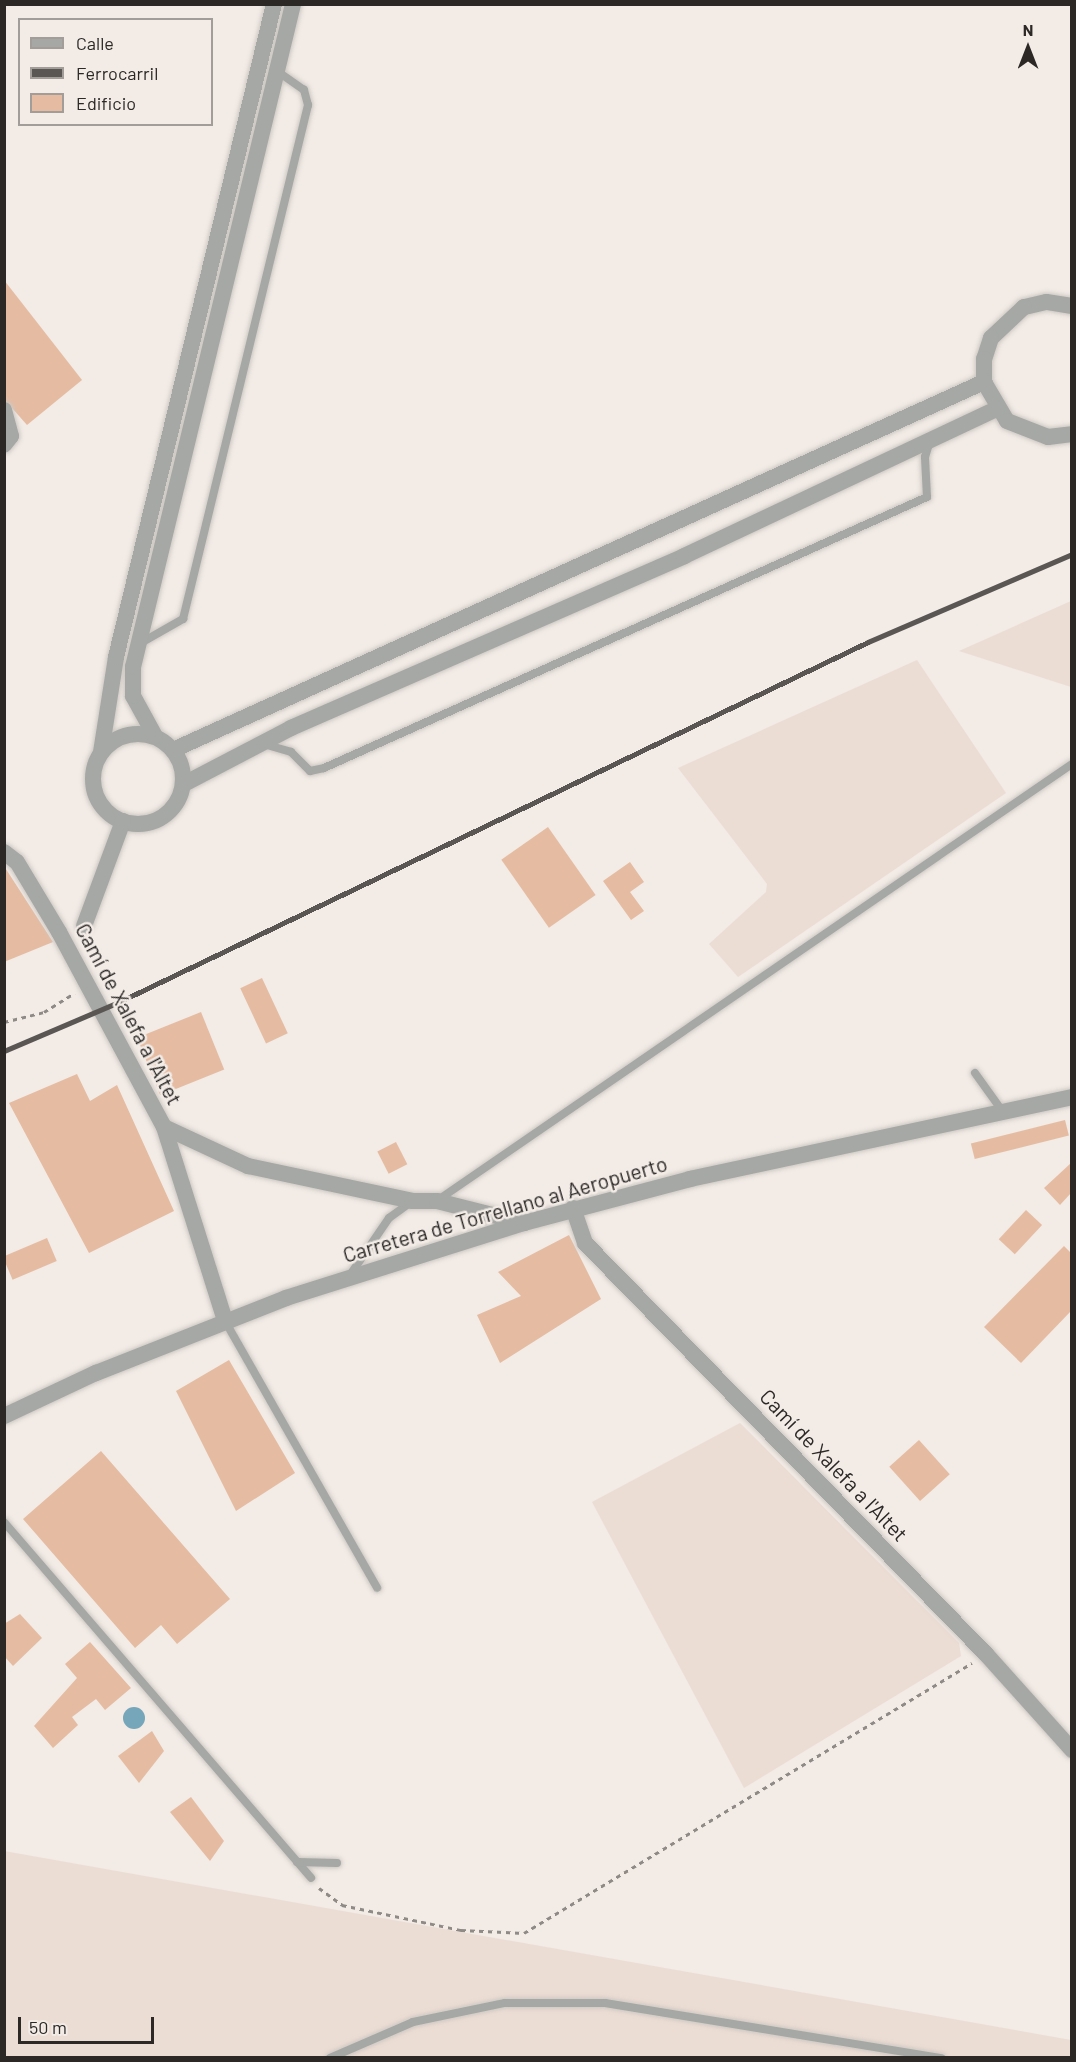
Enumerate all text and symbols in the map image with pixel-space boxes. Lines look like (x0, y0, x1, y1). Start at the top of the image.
legend (18, 18, 213, 126)
north arrow (998, 18, 1058, 78)
text: N (1023, 20, 1033, 39)
text: Calle (76, 32, 114, 54)
text: Ferrocarril (76, 62, 158, 84)
text: Edificio (76, 92, 136, 114)
street label: Camí de Xalefa a l'Altet (70, 919, 188, 1109)
street label: Carretera de Torrellano al Aeropuerto (340, 1151, 670, 1267)
street label: Camí de Xalefa a l'Altet (755, 1384, 913, 1546)
scale bar (21, 2005, 158, 2043)
text: 50 m (29, 2016, 67, 2038)

